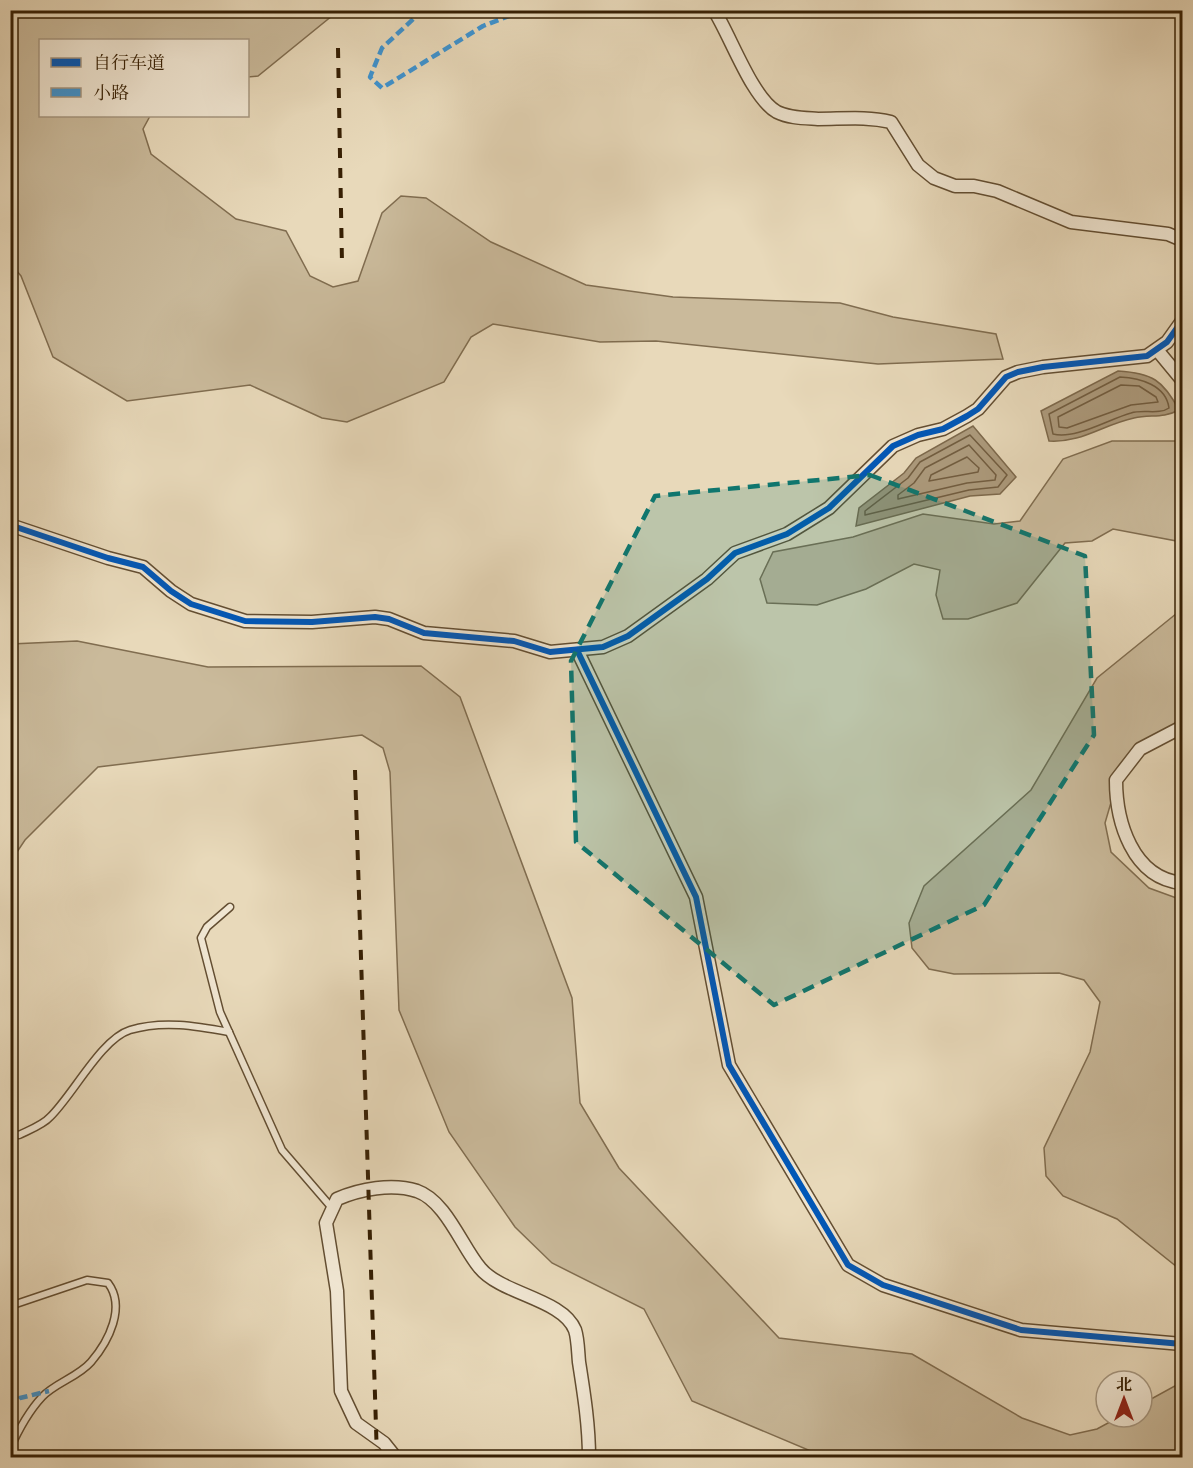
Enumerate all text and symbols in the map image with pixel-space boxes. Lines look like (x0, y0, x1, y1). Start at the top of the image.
legend (39, 39, 249, 117)
text: 自行车道 (93, 51, 165, 74)
text: 小路 (93, 81, 129, 104)
north arrow (1094, 1369, 1154, 1429)
text: 北 (1116, 1374, 1132, 1395)

